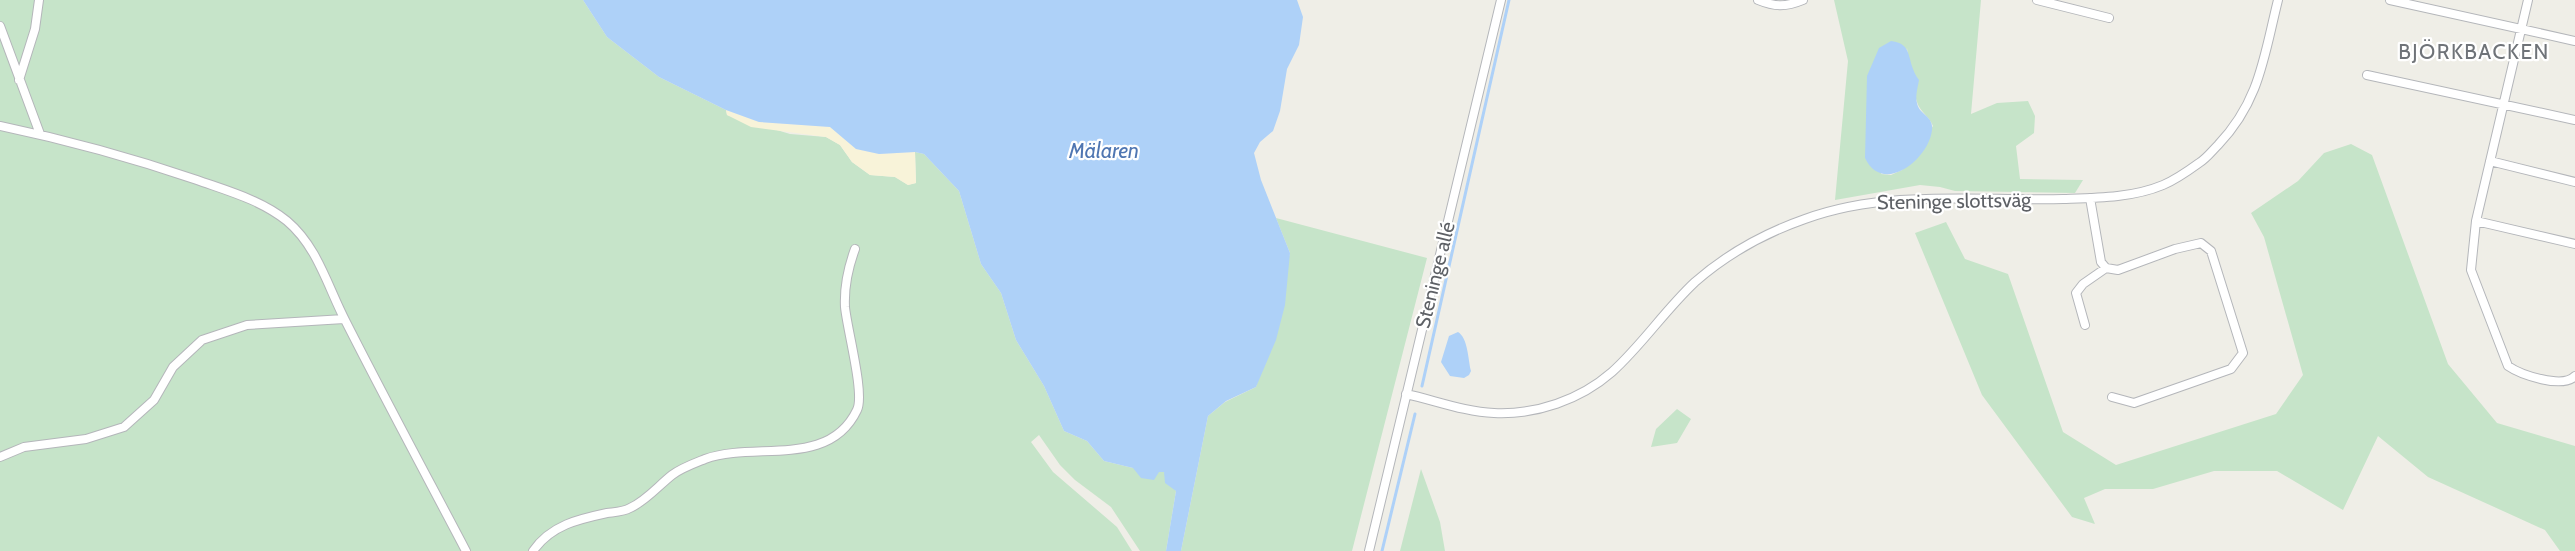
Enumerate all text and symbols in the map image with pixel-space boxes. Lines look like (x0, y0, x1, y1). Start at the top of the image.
district label: BJÖRKBACKEN (2398, 39, 2550, 64)
water label: Mälaren (1068, 138, 1139, 163)
street label: Steninge slottsväg (1877, 188, 2032, 214)
street label: Steninge allé (1410, 219, 1460, 331)

